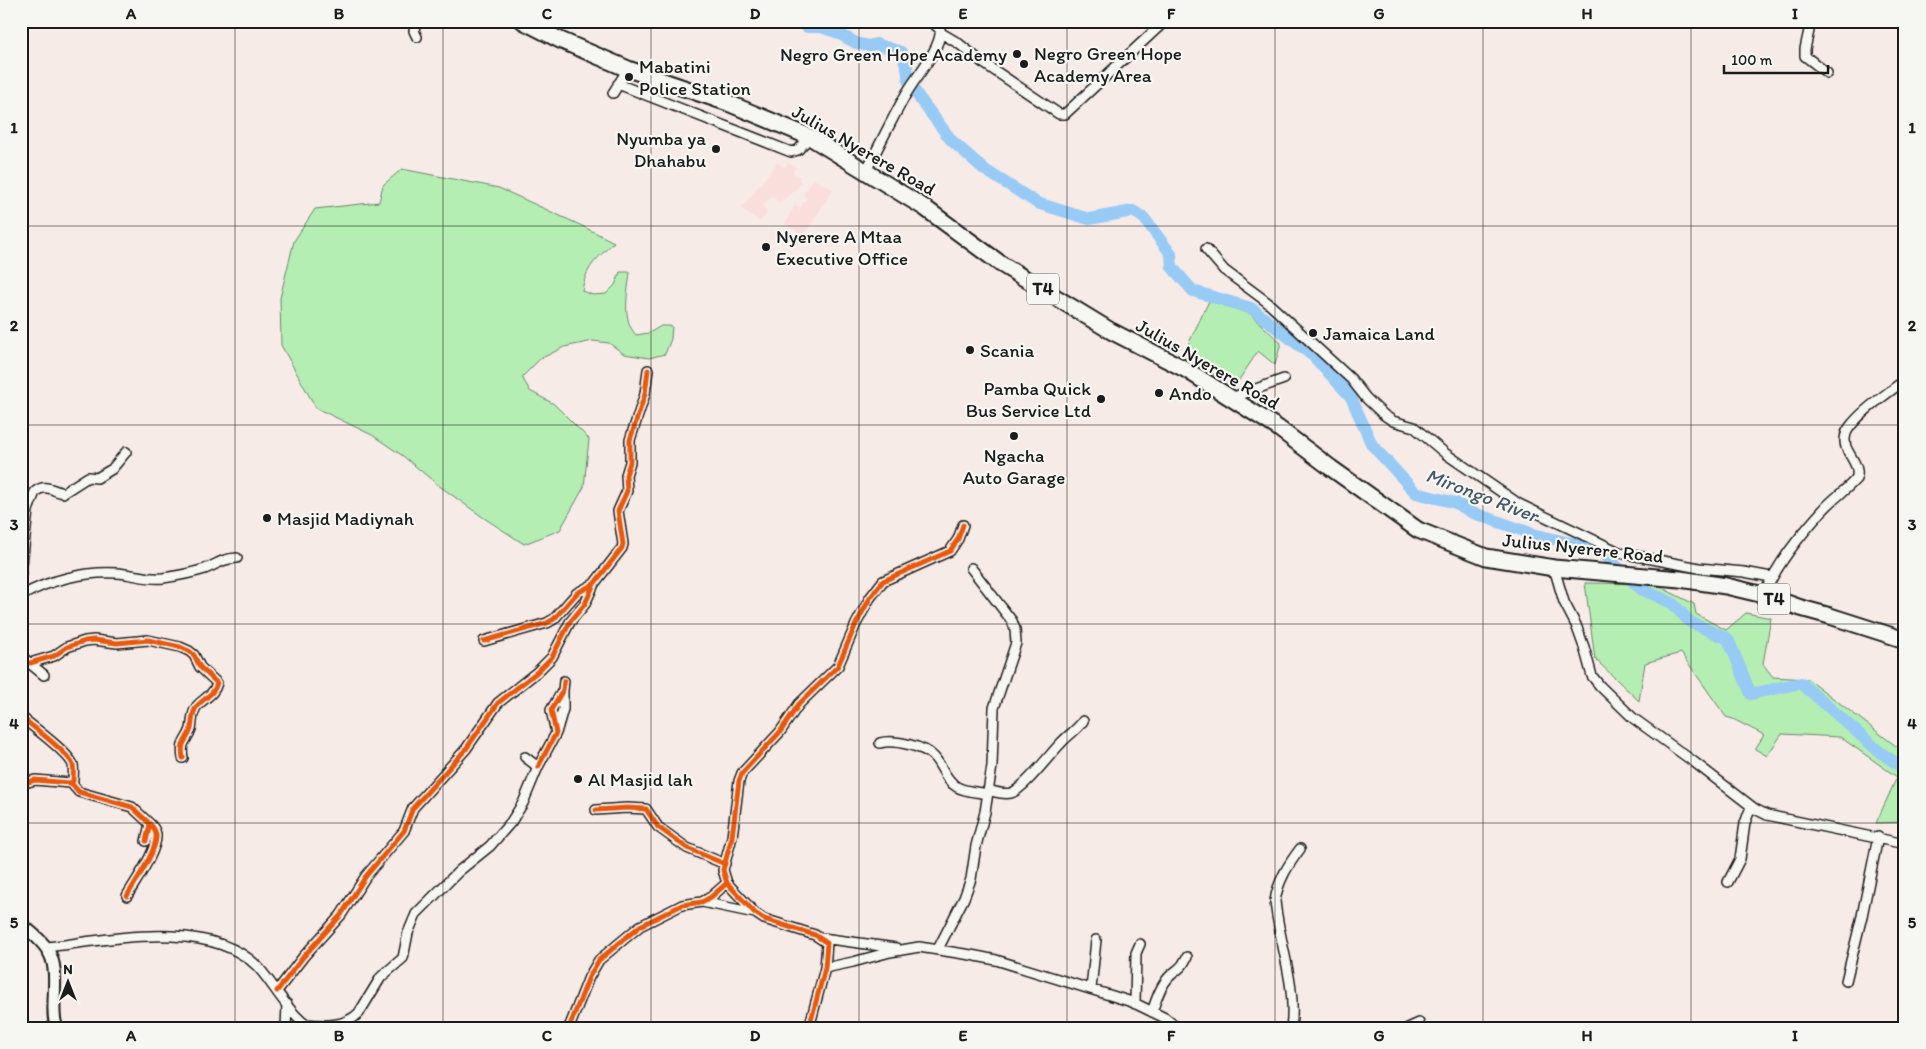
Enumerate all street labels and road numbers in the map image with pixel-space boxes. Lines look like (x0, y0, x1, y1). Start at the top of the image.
street label: Julius Nyerere Road (788, 100, 940, 201)
road number: T4 (1027, 274, 1059, 304)
street label: Julius Nyerere Road (1132, 314, 1284, 415)
street label: Julius Nyerere Road (1501, 528, 1665, 568)
road number: T4 (1758, 584, 1790, 614)

